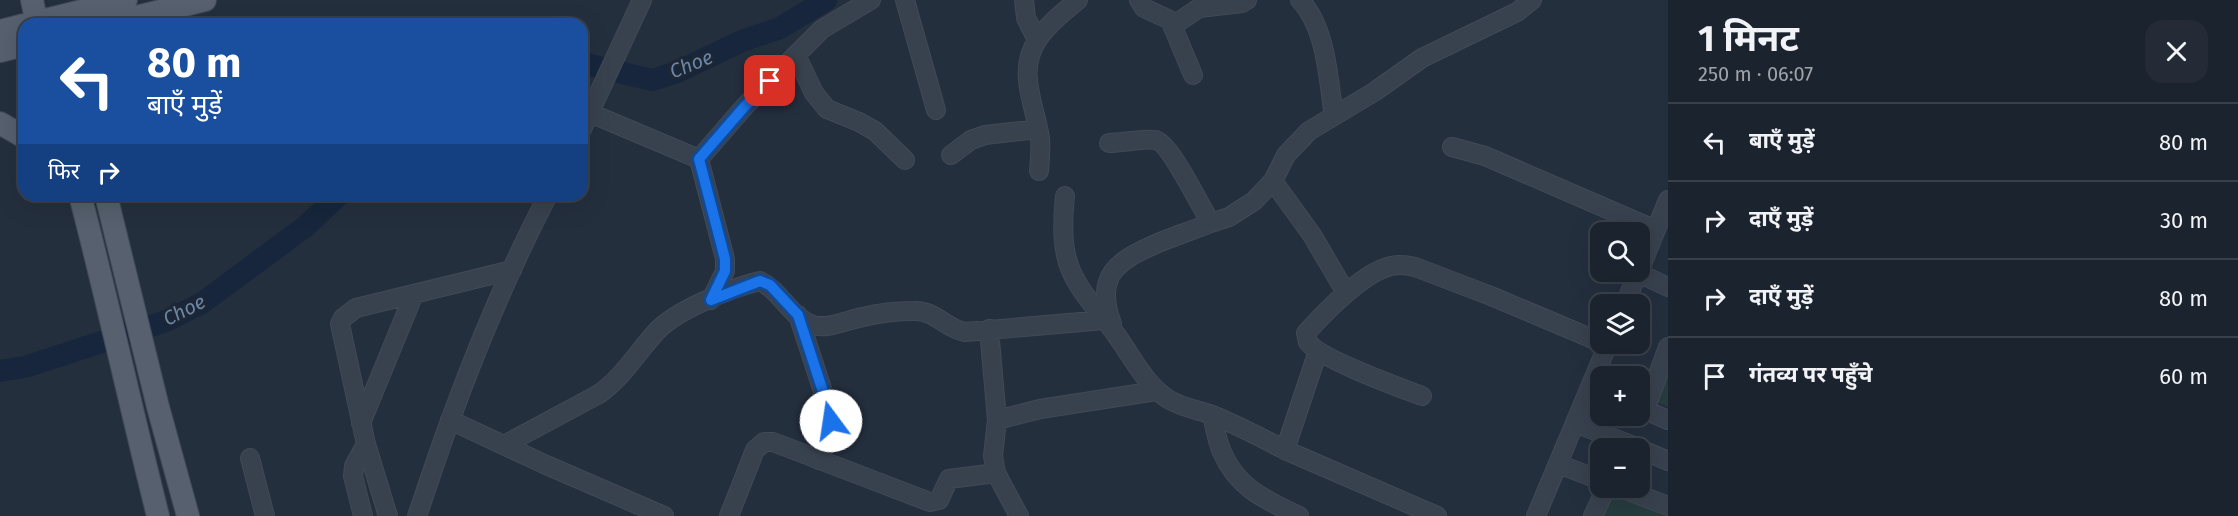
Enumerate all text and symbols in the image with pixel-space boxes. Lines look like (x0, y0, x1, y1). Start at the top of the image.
text: 1 मिनट (1698, 17, 1799, 61)
button: close (2145, 20, 2208, 83)
text: 80 m (147, 38, 241, 88)
icon: left (48, 42, 126, 120)
water label: Choe (666, 45, 716, 83)
pin (744, 55, 795, 106)
text: 250 m · 06:07 (1698, 62, 1813, 86)
icon: arrive (753, 64, 786, 97)
text: बाएँ मुड़ें (147, 89, 222, 121)
icon: left (1698, 126, 1731, 159)
text: बाएँ मुड़ें (1749, 127, 1815, 154)
text: 80 m (2159, 129, 2208, 156)
icon: right (92, 156, 125, 189)
text: फिर (48, 158, 80, 185)
icon: right (1698, 204, 1731, 237)
text: दाएँ मुड़ें (1749, 205, 1813, 232)
text: 30 m (2160, 207, 2208, 234)
map controls (1590, 222, 1650, 498)
button: search (1590, 222, 1650, 282)
icon: right (1698, 282, 1731, 315)
text: दाएँ मुड़ें (1749, 283, 1813, 310)
text: 80 m (2159, 285, 2208, 312)
water label: Choe (159, 289, 209, 331)
button: layers (1590, 294, 1650, 354)
icon: arrive (1698, 360, 1731, 393)
text: गंतव्य पर पहुँचे (1749, 361, 1873, 388)
text: 60 m (2159, 363, 2208, 390)
button: + (1590, 366, 1650, 426)
position arrow (799, 389, 863, 453)
button: − (1590, 438, 1650, 498)

